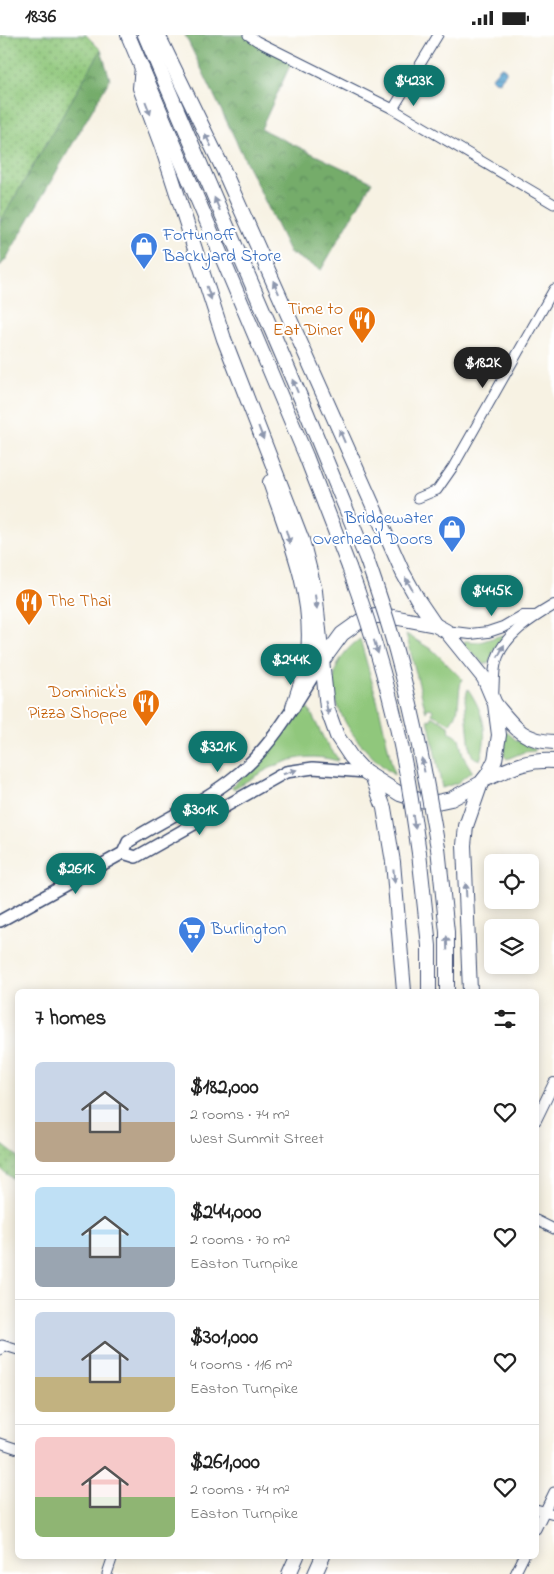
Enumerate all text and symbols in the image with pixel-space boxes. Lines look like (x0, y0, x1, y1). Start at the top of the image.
text: 18:36 (25, 4, 56, 31)
pin: $423K (379, 65, 449, 107)
text: $423K (395, 69, 433, 93)
one-way arrow (145, 100, 152, 115)
one-way arrow (204, 133, 212, 147)
one-way arrow (213, 197, 221, 211)
place label: Fortunoff Backyard Store (162, 223, 282, 270)
shop icon: Fortunoff Backyard Store (129, 231, 159, 270)
one-way arrow (272, 280, 280, 294)
one-way arrow (206, 286, 213, 301)
place label: Time to Eat Diner (273, 297, 343, 344)
restaurant icon: Time to Eat Diner (347, 305, 377, 344)
pin: $182K (448, 347, 518, 389)
text: $182K (465, 351, 501, 375)
one-way arrow (291, 379, 299, 393)
one-way arrow (258, 426, 265, 441)
one-way arrow (337, 429, 345, 443)
place label: Bridgewater Overhead Doors (312, 506, 433, 553)
shop icon: Bridgewater Overhead Doors (437, 514, 467, 553)
one-way arrow (285, 529, 293, 544)
pin: $445K (457, 575, 527, 617)
one-way arrow (404, 577, 413, 591)
text: $445K (472, 579, 512, 603)
restaurant icon: The Thai (14, 587, 44, 626)
place label: The Thai (48, 589, 111, 615)
one-way arrow (312, 595, 320, 611)
one-way arrow (372, 639, 380, 654)
pin: $244K (256, 643, 326, 686)
one-way arrow (497, 644, 505, 658)
text: $244K (272, 648, 310, 672)
place label: Dominick's Pizza Shoppe (28, 680, 128, 727)
restaurant icon: Dominick's Pizza Shoppe (131, 688, 161, 727)
one-way arrow (323, 701, 331, 716)
pin: $321K (183, 731, 253, 773)
text: $321K (199, 735, 237, 759)
one-way arrow (419, 757, 427, 773)
one-way arrow (282, 768, 297, 775)
pin: $301K (165, 793, 235, 836)
text: $301K (182, 798, 218, 822)
one-way arrow (411, 815, 419, 831)
pin: $261K (41, 853, 111, 895)
map controls (484, 854, 539, 974)
button: locate (484, 854, 539, 909)
text: $261K (57, 857, 95, 881)
one-way arrow (391, 869, 399, 885)
one-way arrow (462, 882, 470, 898)
supermarket icon: Burlington (177, 915, 207, 954)
place label: Burlington (210, 917, 287, 944)
button: layers (484, 919, 539, 974)
one-way arrow (443, 934, 451, 950)
text: 7 homes (35, 1004, 106, 1034)
icon: filters (491, 1005, 519, 1033)
text: $182,000 (190, 1073, 259, 1103)
icon: home (75, 1082, 135, 1142)
icon: heart (491, 1098, 519, 1126)
text: 2 rooms · 74 m² (190, 1103, 290, 1127)
text: West Summit Street (190, 1127, 324, 1151)
text: $244,000 (190, 1198, 261, 1228)
icon: home (75, 1207, 135, 1267)
icon: heart (491, 1223, 519, 1251)
text: 2 rooms · 70 m² (190, 1228, 290, 1252)
text: Easton Turnpike (190, 1252, 298, 1276)
text: $301,000 (190, 1323, 258, 1353)
icon: home (75, 1332, 135, 1392)
icon: heart (491, 1348, 519, 1376)
text: 4 rooms · 116 m² (190, 1353, 293, 1377)
text: Easton Turnpike (190, 1377, 298, 1401)
text: $261,000 (190, 1448, 260, 1478)
icon: home (75, 1457, 135, 1517)
icon: heart (491, 1473, 519, 1501)
text: 2 rooms · 74 m² (190, 1478, 290, 1502)
text: Easton Turnpike (190, 1502, 298, 1526)

